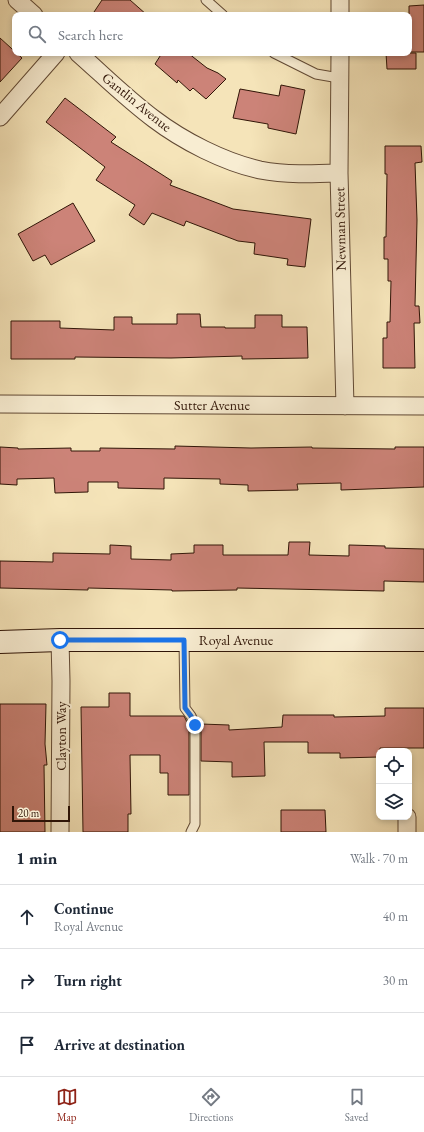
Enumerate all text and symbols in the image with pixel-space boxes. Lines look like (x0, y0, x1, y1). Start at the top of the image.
search box (12, 12, 412, 56)
icon: search (26, 23, 48, 45)
text: Search here (58, 25, 123, 44)
street label: Gantlin Avenue (98, 68, 176, 136)
street label: Newman Street (330, 186, 350, 271)
street label: Sutter Avenue (174, 396, 250, 414)
route start (51, 631, 69, 649)
street label: Royal Avenue (199, 631, 274, 649)
street label: Clayton Way (52, 700, 70, 771)
route end (186, 716, 204, 734)
map controls (376, 748, 412, 820)
button: locate (376, 748, 412, 784)
button: layers (376, 784, 412, 820)
scale bar (12, 804, 70, 823)
text: 20 m (18, 806, 39, 820)
text: 1 min (16, 847, 57, 869)
text: Walk · 70 m (350, 850, 408, 867)
text: Continue (54, 899, 114, 918)
icon: ahead (16, 906, 38, 928)
text: 40 m (383, 908, 408, 925)
text: Royal Avenue (54, 918, 123, 935)
icon: right (16, 970, 38, 992)
text: Turn right (54, 971, 122, 990)
text: 30 m (383, 972, 408, 989)
icon: arrive (16, 1034, 38, 1056)
text: Arrive at destination (54, 1035, 185, 1054)
tab: Map (56, 1086, 78, 1124)
tab: Directions (189, 1086, 233, 1124)
tab: Saved (345, 1086, 368, 1124)

